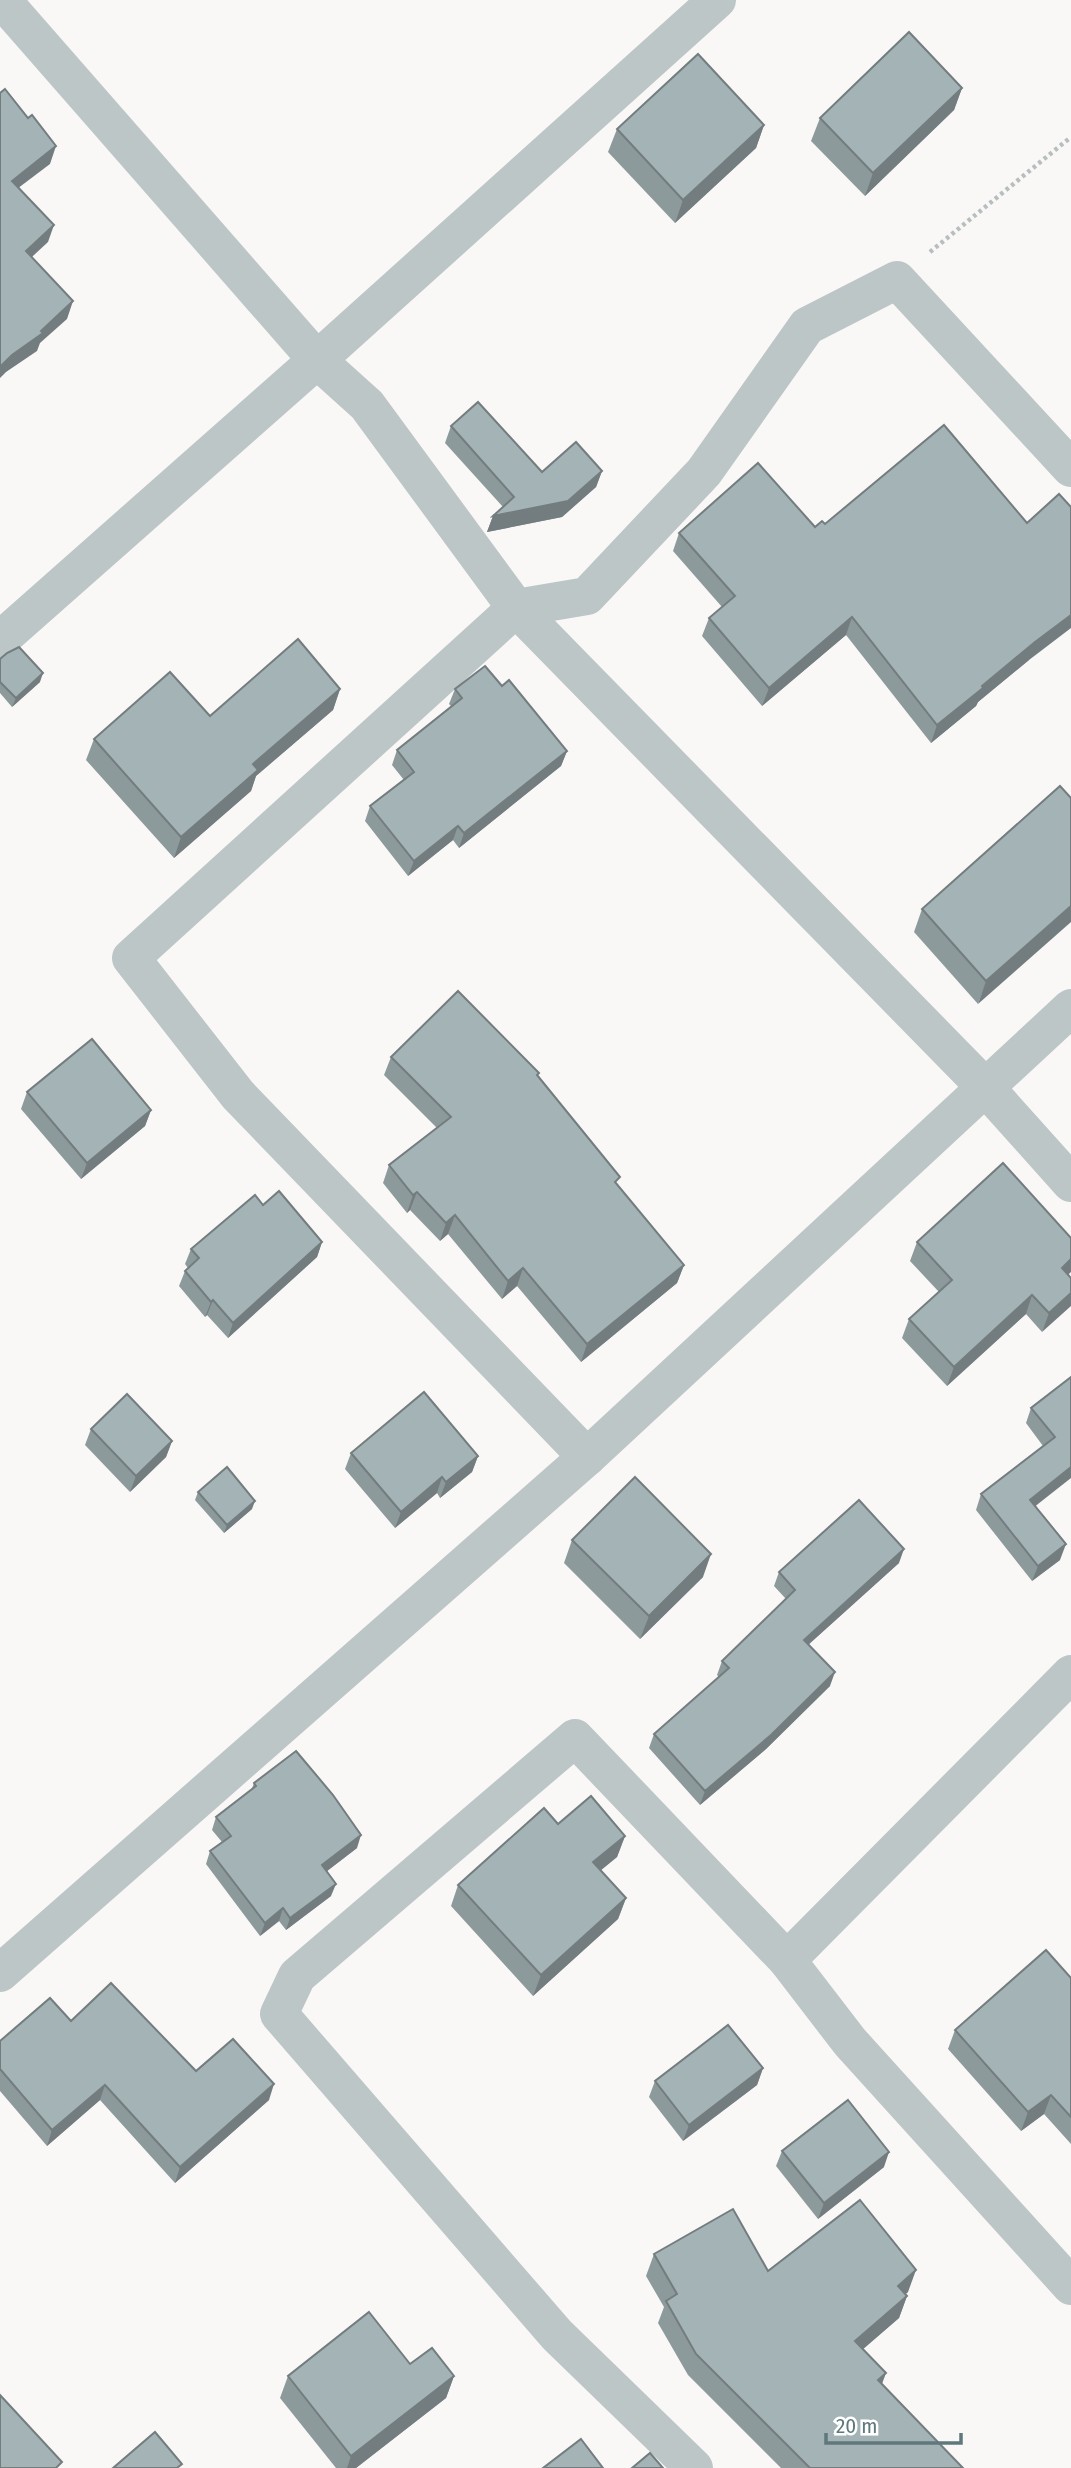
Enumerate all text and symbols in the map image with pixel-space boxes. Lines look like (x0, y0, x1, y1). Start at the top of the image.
scale bar (826, 2402, 961, 2446)
text: 20 m (836, 2413, 877, 2439)

